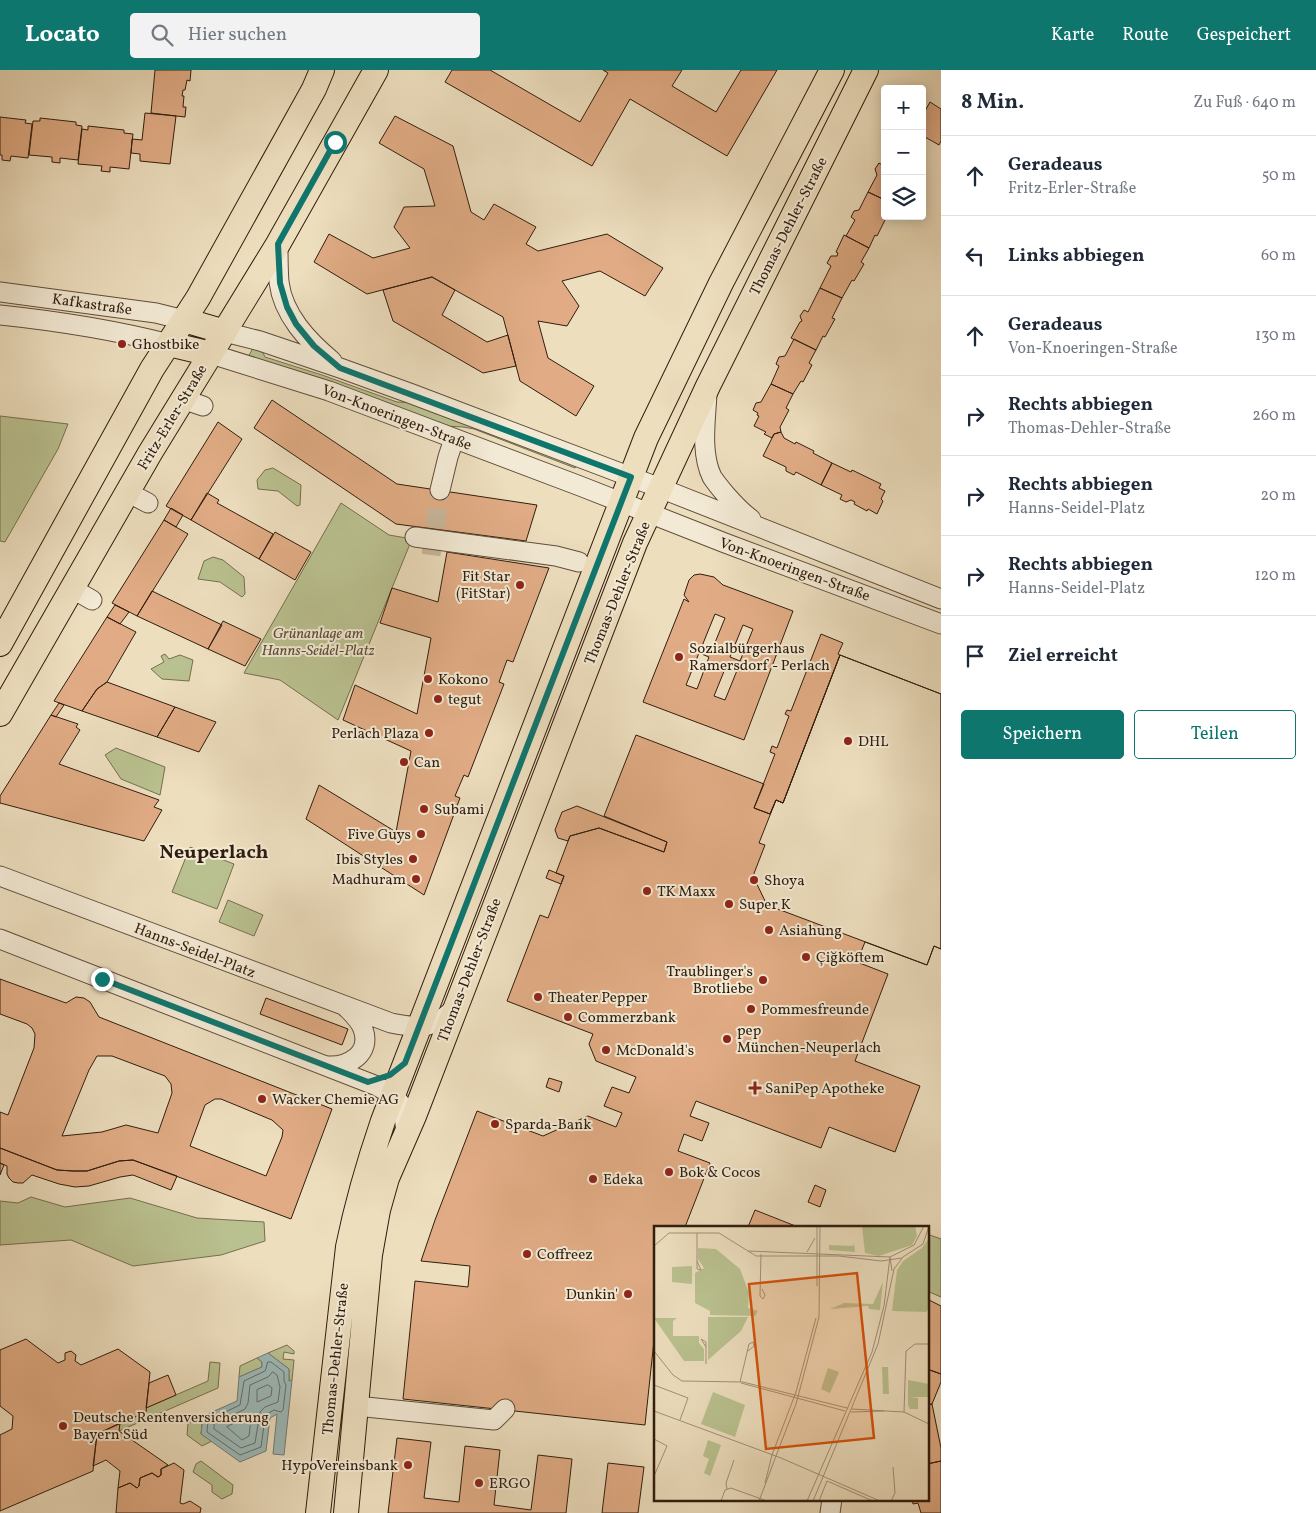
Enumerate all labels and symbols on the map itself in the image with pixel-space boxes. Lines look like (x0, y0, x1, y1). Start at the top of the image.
route start (324, 131, 347, 154)
street label: Thomas-Dehler-Straße (745, 154, 833, 300)
street label: Kafkastraße (50, 289, 133, 321)
place label: Ghostbike (132, 335, 199, 356)
marker: Ghostbike (116, 338, 128, 350)
street label: Fritz-Erler-Straße (133, 361, 213, 475)
street label: Von-Knoeringen-Straße (318, 380, 474, 457)
street label: Thomas-Dehler-Straße (580, 519, 657, 668)
street label: Von-Knoeringen-Straße (716, 533, 873, 607)
place label: Fit Star (FitStar) (456, 567, 510, 605)
marker: Fit Star (FitStar) (514, 579, 526, 591)
park label: Grünanlage am Hanns-Seidel-Platz (261, 624, 375, 662)
place label: Sozialbürgerhaus Ramersdorf - Perlach (689, 639, 830, 677)
marker: Sozialbürgerhaus Ramersdorf - Perlach (673, 651, 685, 663)
place label: Kokono (438, 670, 488, 691)
marker: Kokono (422, 673, 434, 685)
place label: tegut (448, 690, 482, 711)
marker: tegut (432, 693, 444, 705)
place label: Perlach Plaza (331, 724, 419, 745)
marker: Perlach Plaza (423, 727, 435, 739)
place label: DHL (858, 732, 889, 753)
marker: DHL (842, 735, 854, 747)
place label: Can (414, 753, 440, 774)
marker: Can (398, 756, 410, 768)
place label: Subami (434, 800, 484, 821)
marker: Subami (418, 803, 430, 815)
place label: Five Guys (347, 825, 411, 846)
marker: Five Guys (415, 828, 427, 840)
district label: Neuperlach (159, 839, 269, 867)
place label: Ibis Styles (336, 850, 403, 871)
marker: Ibis Styles (407, 853, 419, 865)
place label: Madhuram (332, 870, 406, 891)
place label: Shoya (764, 871, 805, 892)
marker: Madhuram (410, 873, 422, 885)
marker: Shoya (748, 874, 760, 886)
place label: TK Maxx (657, 882, 716, 903)
marker: TK Maxx (641, 885, 653, 897)
street label: Thomas-Dehler-Straße (433, 895, 508, 1046)
place label: Super K (739, 895, 791, 916)
marker: Super K (723, 898, 735, 910)
street label: Hanns-Seidel-Platz (131, 919, 258, 984)
place label: Asiahung (779, 921, 842, 942)
marker: Asiahung (763, 924, 775, 936)
place label: Çiğköftem (816, 948, 884, 969)
marker: Çiğköftem (800, 951, 812, 963)
place label: Traublinger's Brotliebe (666, 962, 753, 1000)
route end (91, 968, 114, 991)
marker: Traublinger's Brotliebe (757, 974, 769, 986)
place label: Theater Pepper (548, 988, 647, 1009)
marker: Theater Pepper (532, 991, 544, 1003)
place label: Pommesfreunde (761, 1000, 869, 1021)
marker: Pommesfreunde (745, 1003, 757, 1015)
place label: Commerzbank (578, 1008, 676, 1029)
marker: Commerzbank (562, 1011, 574, 1023)
place label: pep München-Neuperlach (737, 1021, 881, 1059)
marker: pep München-Neuperlach (721, 1033, 733, 1045)
place label: McDonald's (616, 1041, 694, 1062)
marker: McDonald's (600, 1044, 612, 1056)
place label: SaniPep Apotheke (765, 1079, 884, 1100)
marker: SaniPep Apotheke (749, 1082, 761, 1094)
place label: Wacker Chemie AG (272, 1090, 399, 1111)
marker: Wacker Chemie AG (256, 1093, 268, 1105)
place label: Sparda-Bank (505, 1115, 591, 1136)
marker: Sparda-Bank (489, 1118, 501, 1130)
place label: Bok & Cocos (679, 1163, 760, 1184)
marker: Bok & Cocos (663, 1166, 675, 1178)
place label: Edeka (603, 1170, 643, 1191)
marker: Edeka (587, 1173, 599, 1185)
inset map (654, 1226, 928, 1500)
place label: Coffreez (537, 1245, 593, 1266)
marker: Coffreez (521, 1248, 533, 1260)
street label: Thomas-Dehler-Straße (318, 1282, 355, 1436)
place label: Dunkin' (566, 1285, 618, 1306)
marker: Dunkin' (622, 1288, 634, 1300)
place label: Deutsche Rentenversicherung Bayern Süd (73, 1408, 269, 1446)
marker: Deutsche Rentenversicherung Bayern Süd (57, 1420, 69, 1432)
place label: HypoVereinsbank (281, 1456, 398, 1477)
marker: HypoVereinsbank (402, 1459, 414, 1471)
place label: ERGO (489, 1474, 530, 1495)
marker: ERGO (473, 1477, 485, 1489)

